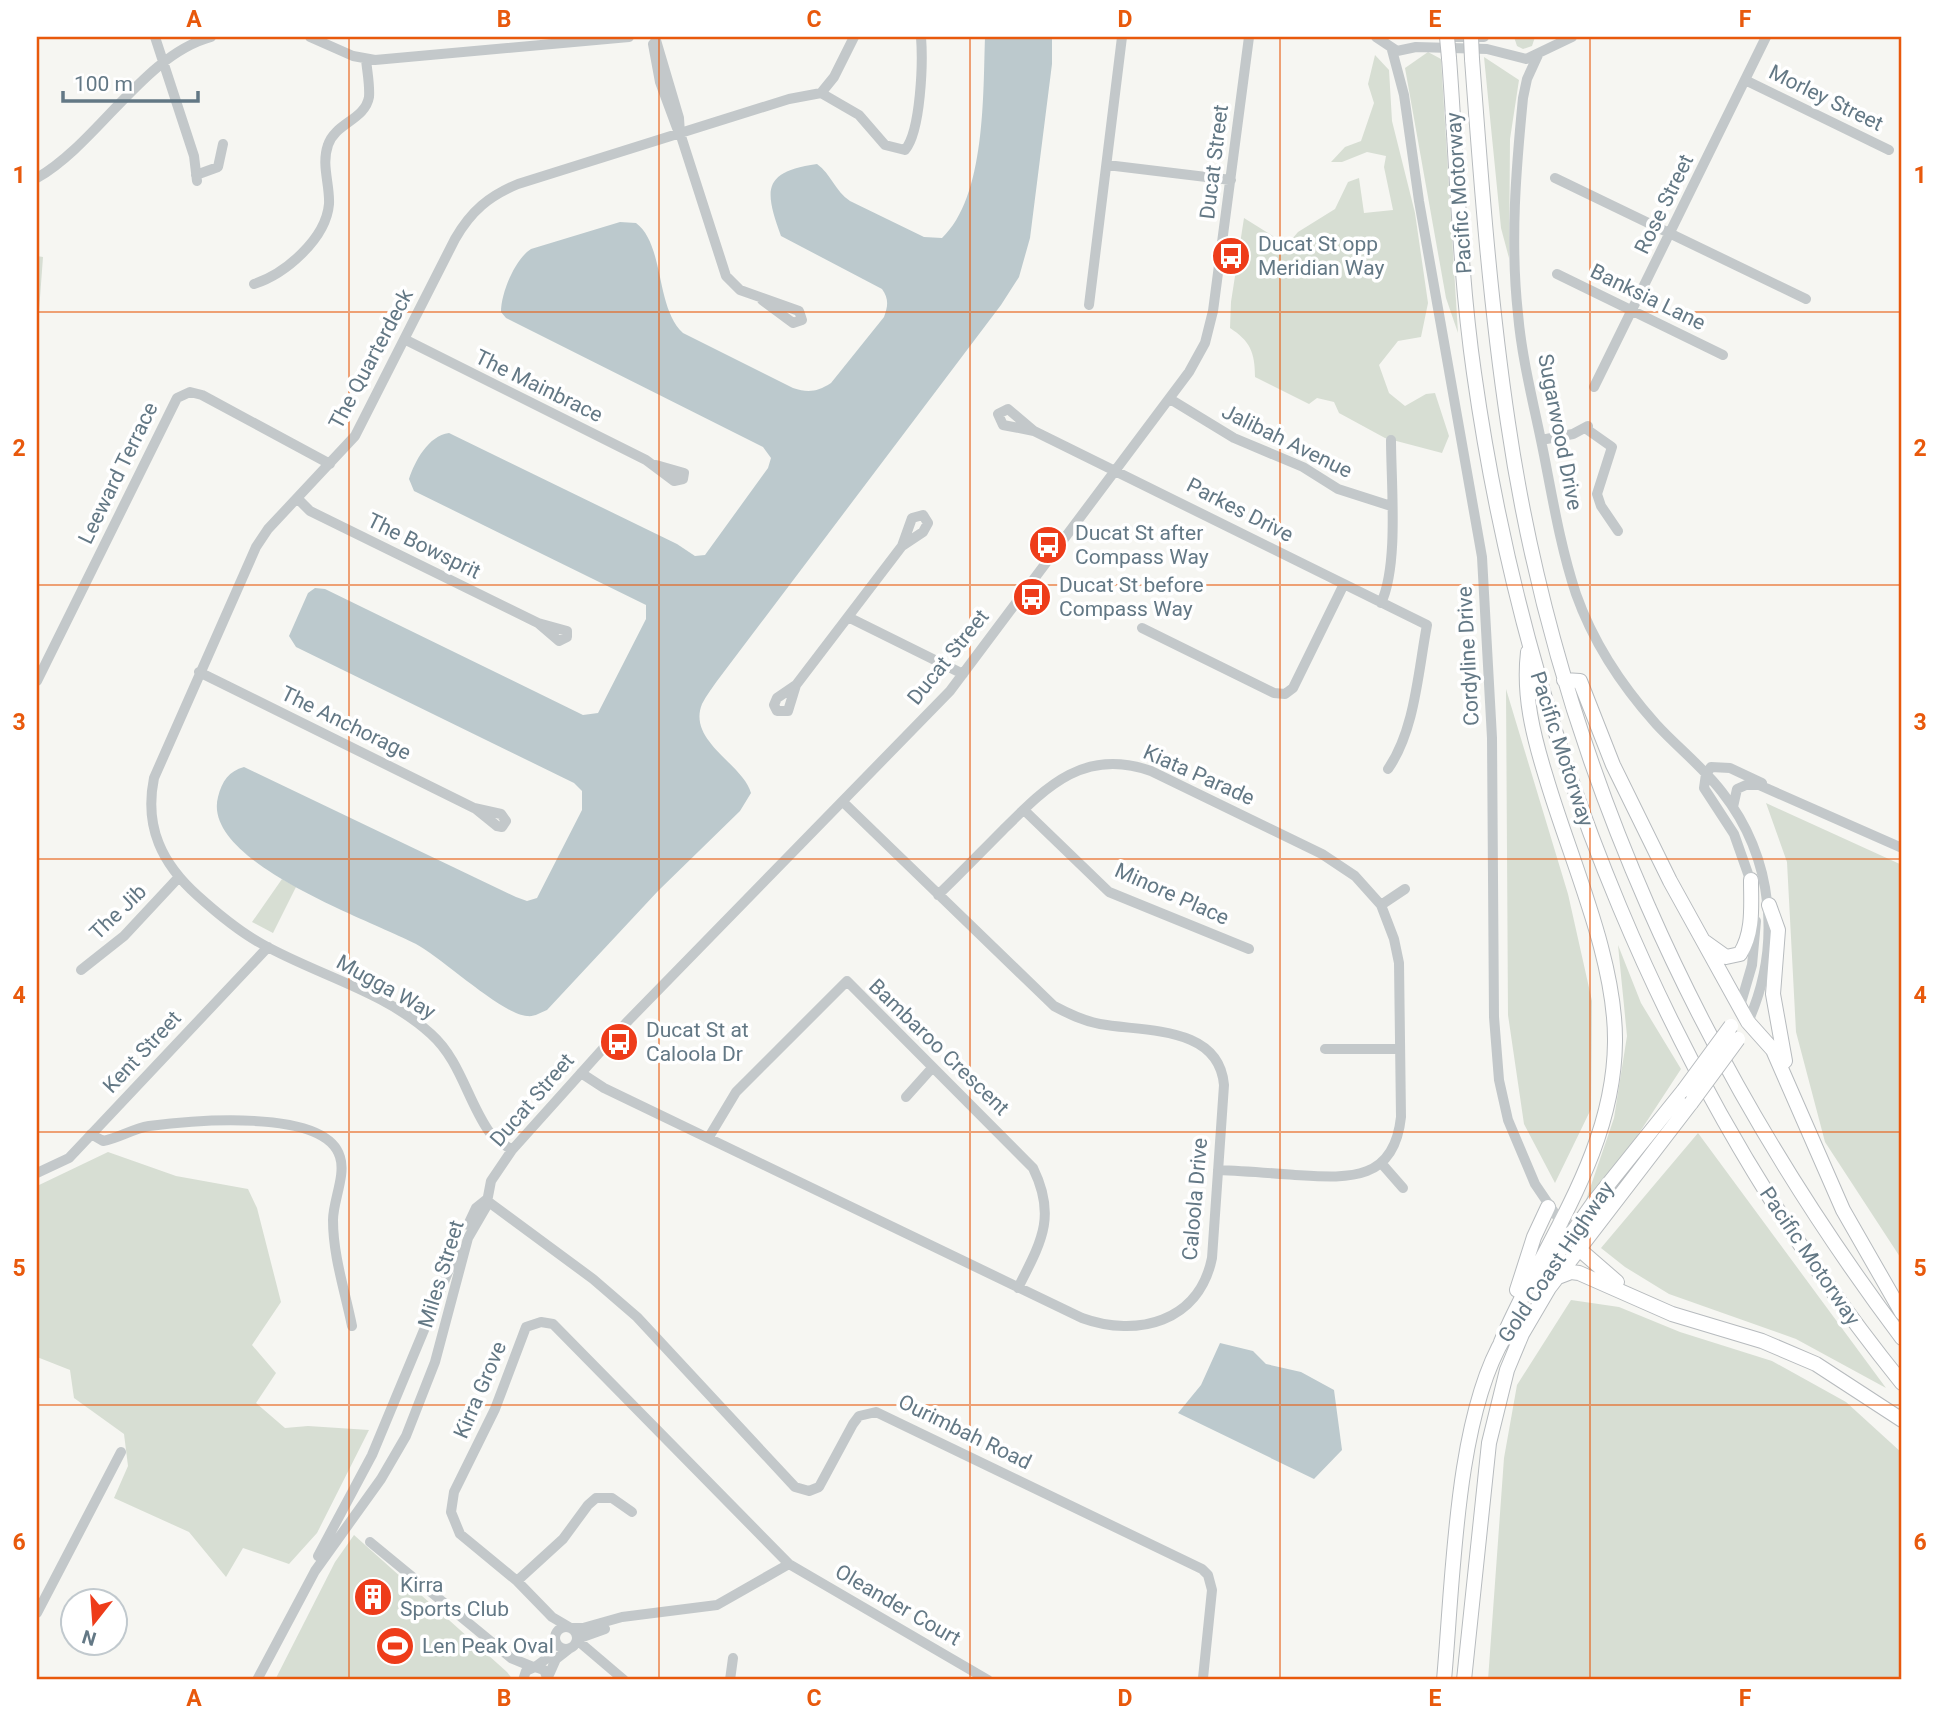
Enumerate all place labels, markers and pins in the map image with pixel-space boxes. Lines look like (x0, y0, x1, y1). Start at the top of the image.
place label: Ducat St opp Meridian Way (1258, 232, 1384, 280)
bus stop icon: Ducat St opp Meridian Way (1210, 235, 1252, 277)
place label: Ducat St after Compass Way (1075, 521, 1209, 569)
bus stop icon: Ducat St after Compass Way (1027, 524, 1069, 566)
place label: Ducat St before Compass Way (1059, 573, 1204, 621)
bus stop icon: Ducat St before Compass Way (1011, 576, 1053, 618)
place label: Ducat St at Caloola Dr (646, 1018, 749, 1066)
bus stop icon: Ducat St at Caloola Dr (598, 1021, 640, 1063)
place label: Kirra Sports Club (400, 1573, 509, 1621)
building icon: Kirra Sports Club (352, 1576, 394, 1618)
sports icon: Len Peak Oval (374, 1625, 416, 1667)
place label: Len Peak Oval (422, 1634, 554, 1658)

